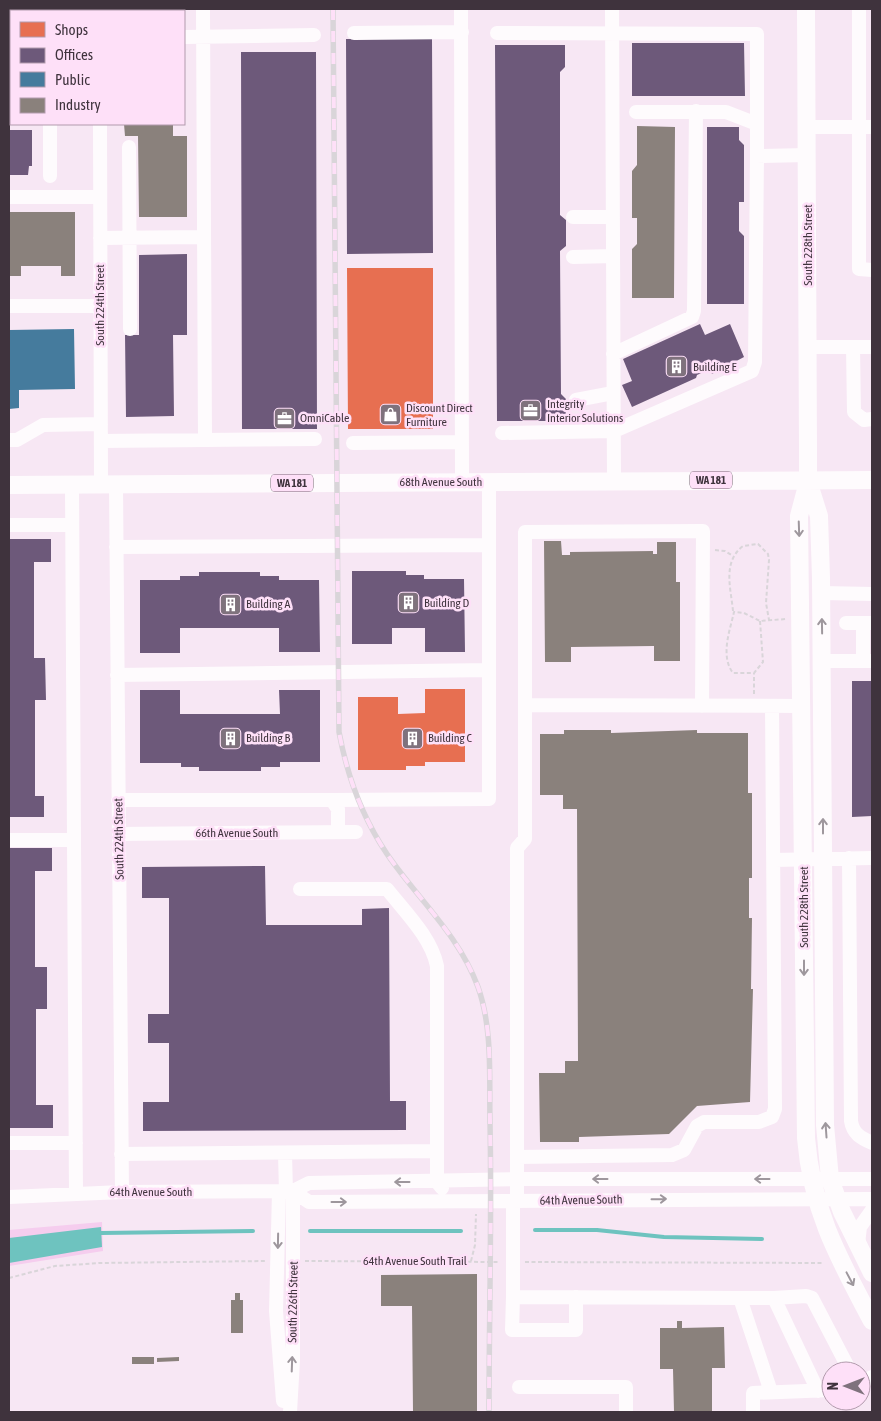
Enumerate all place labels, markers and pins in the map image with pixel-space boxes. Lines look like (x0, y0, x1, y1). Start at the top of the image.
building icon: Building E (665, 355, 689, 379)
place label: Building E (693, 360, 737, 374)
place label: Integrity Interior Solutions (547, 397, 623, 425)
office icon: Integrity Interior Solutions (519, 399, 543, 423)
place label: Discount Direct Furniture (406, 401, 473, 429)
shop icon: Discount Direct Furniture (378, 403, 402, 427)
office icon: OmniCable (272, 406, 296, 430)
place label: OmniCable (300, 411, 349, 425)
building icon: Building D (396, 591, 420, 615)
building icon: Building A (218, 592, 242, 616)
place label: Building D (424, 596, 469, 610)
place label: Building A (246, 597, 290, 611)
building icon: Building B (218, 726, 242, 750)
building icon: Building C (400, 726, 424, 750)
place label: Building B (246, 731, 290, 745)
place label: Building C (428, 731, 472, 745)

